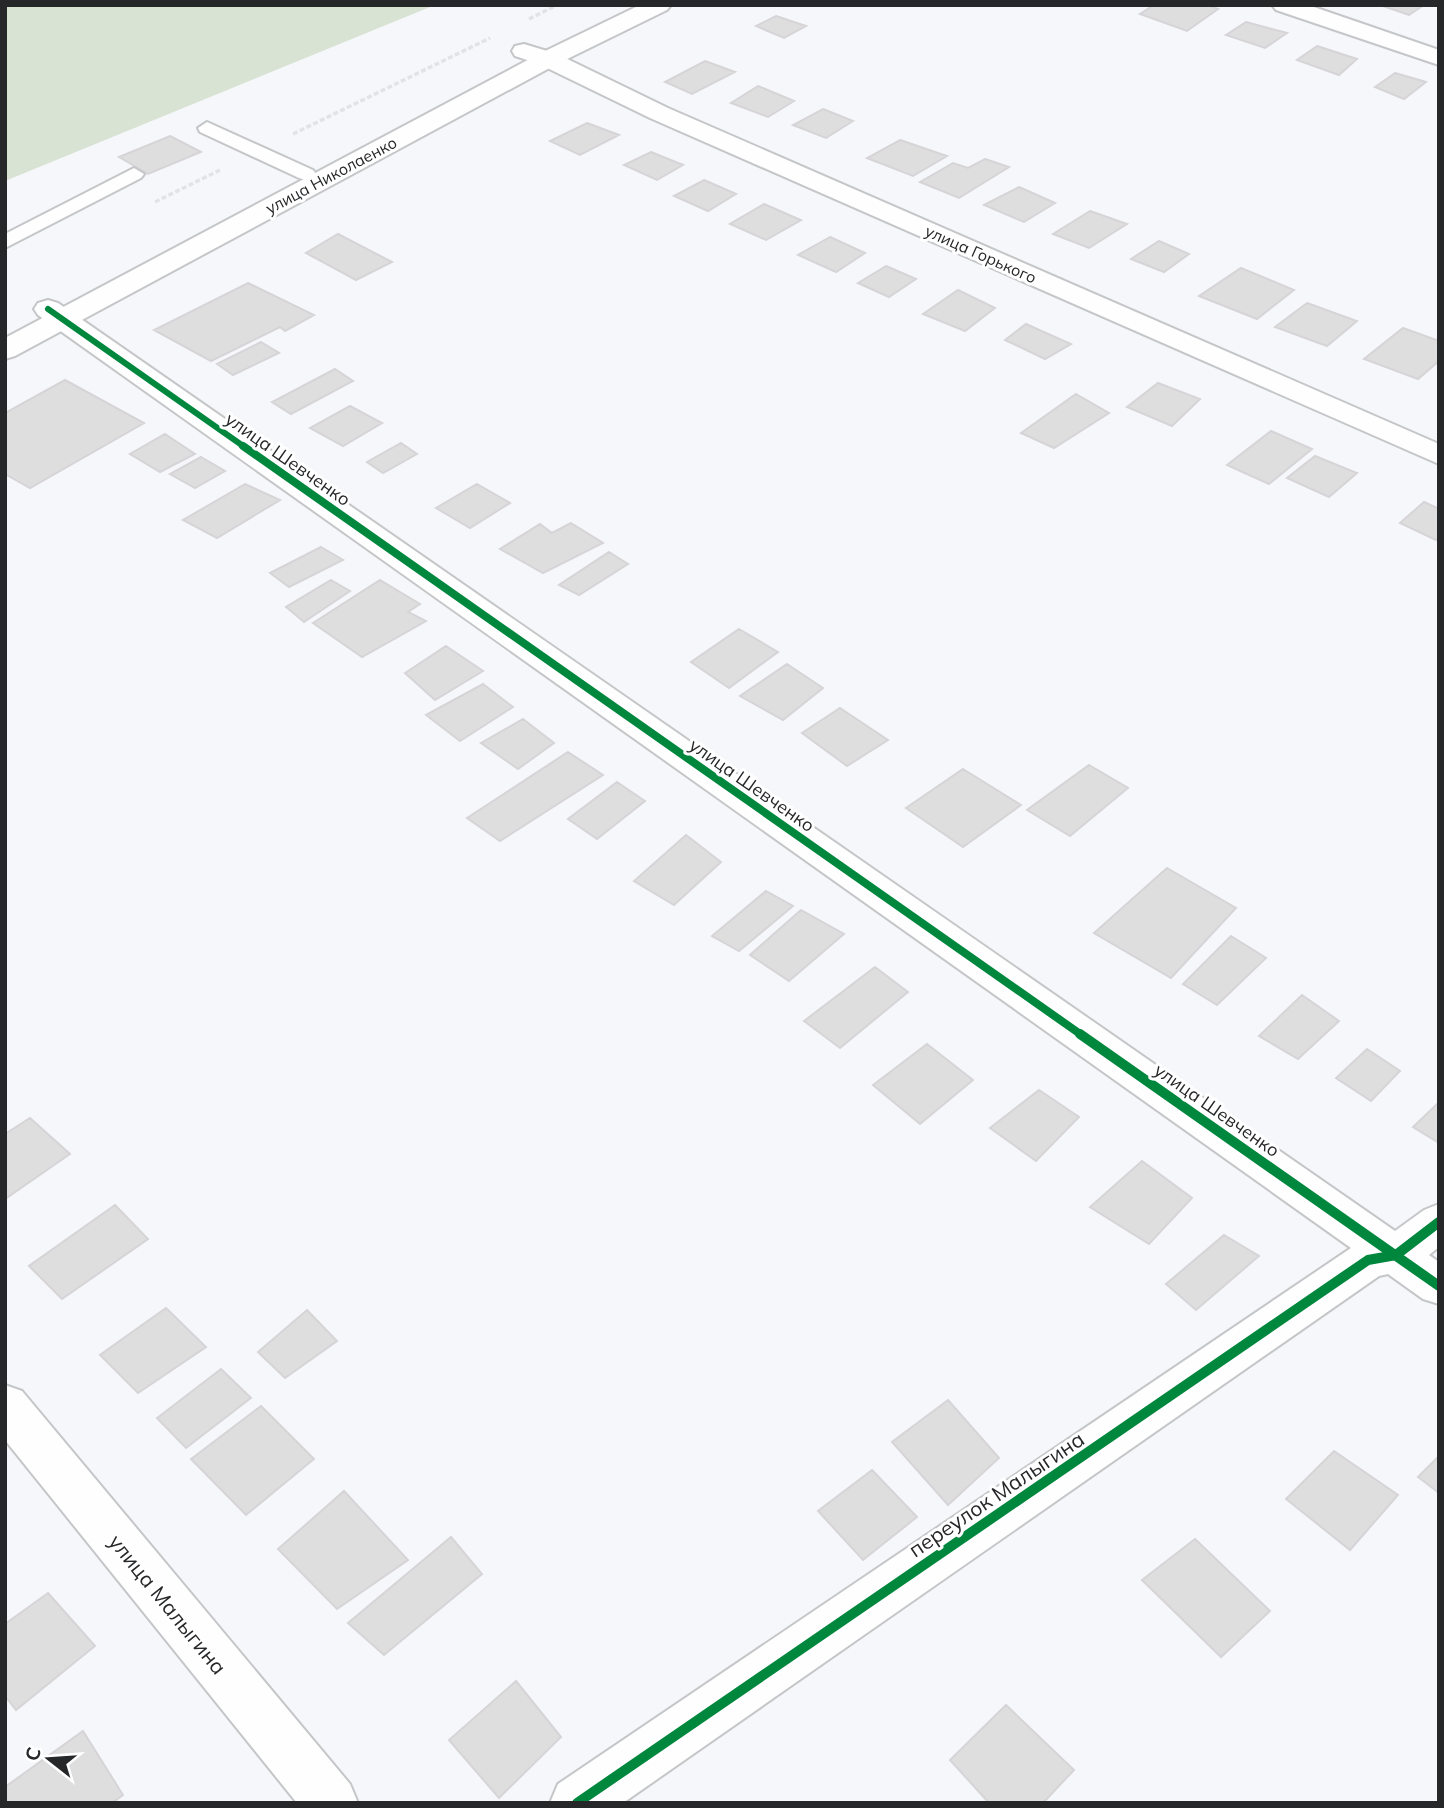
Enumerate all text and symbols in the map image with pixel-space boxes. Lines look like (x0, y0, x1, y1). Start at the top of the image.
street label: улица Николаенко (262, 132, 400, 218)
street label: улица Горького (922, 220, 1040, 288)
street label: улица Шевченко (221, 407, 355, 511)
street label: улица Шевченко (685, 733, 819, 837)
street label: улица Шевченко (1150, 1058, 1284, 1162)
street label: переулок Малыгина (903, 1425, 1089, 1563)
street label: улица Малыгина (104, 1529, 232, 1679)
north arrow (14, 1724, 84, 1794)
text: С (19, 1744, 46, 1764)

